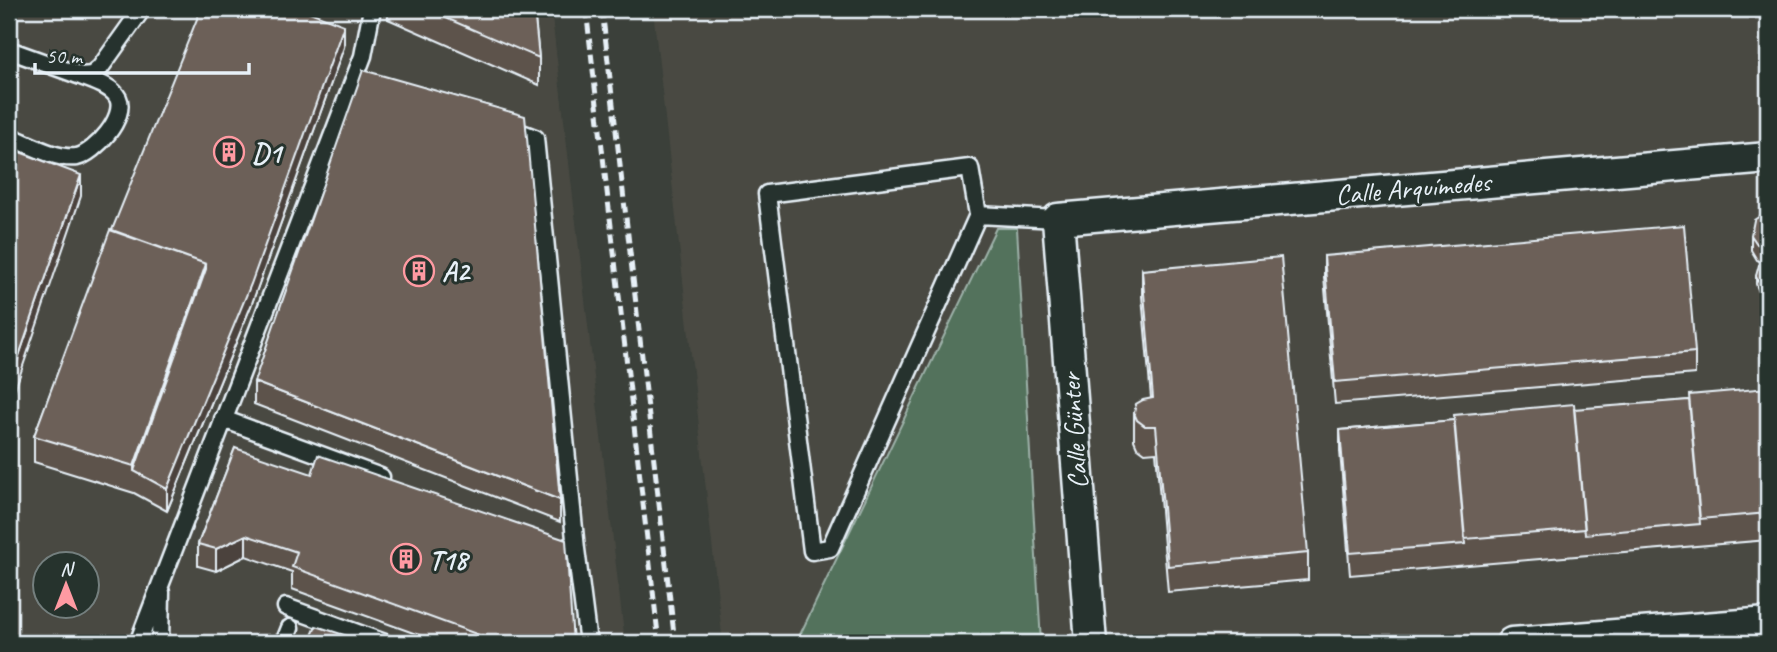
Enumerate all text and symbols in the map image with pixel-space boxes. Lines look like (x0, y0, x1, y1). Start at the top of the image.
scale bar (35, 32, 248, 76)
text: 50 m (46, 43, 84, 69)
building icon: D1 (212, 135, 246, 169)
place label: D1 (252, 135, 284, 170)
street label: Calle Arquímedes (1334, 164, 1494, 212)
building icon: A2 (402, 254, 436, 288)
place label: A2 (442, 254, 471, 289)
street label: Calle Günter (1052, 370, 1096, 490)
building icon: T18 (389, 542, 423, 576)
place label: T18 (429, 542, 470, 577)
north arrow (32, 550, 102, 620)
text: N (60, 557, 75, 581)

